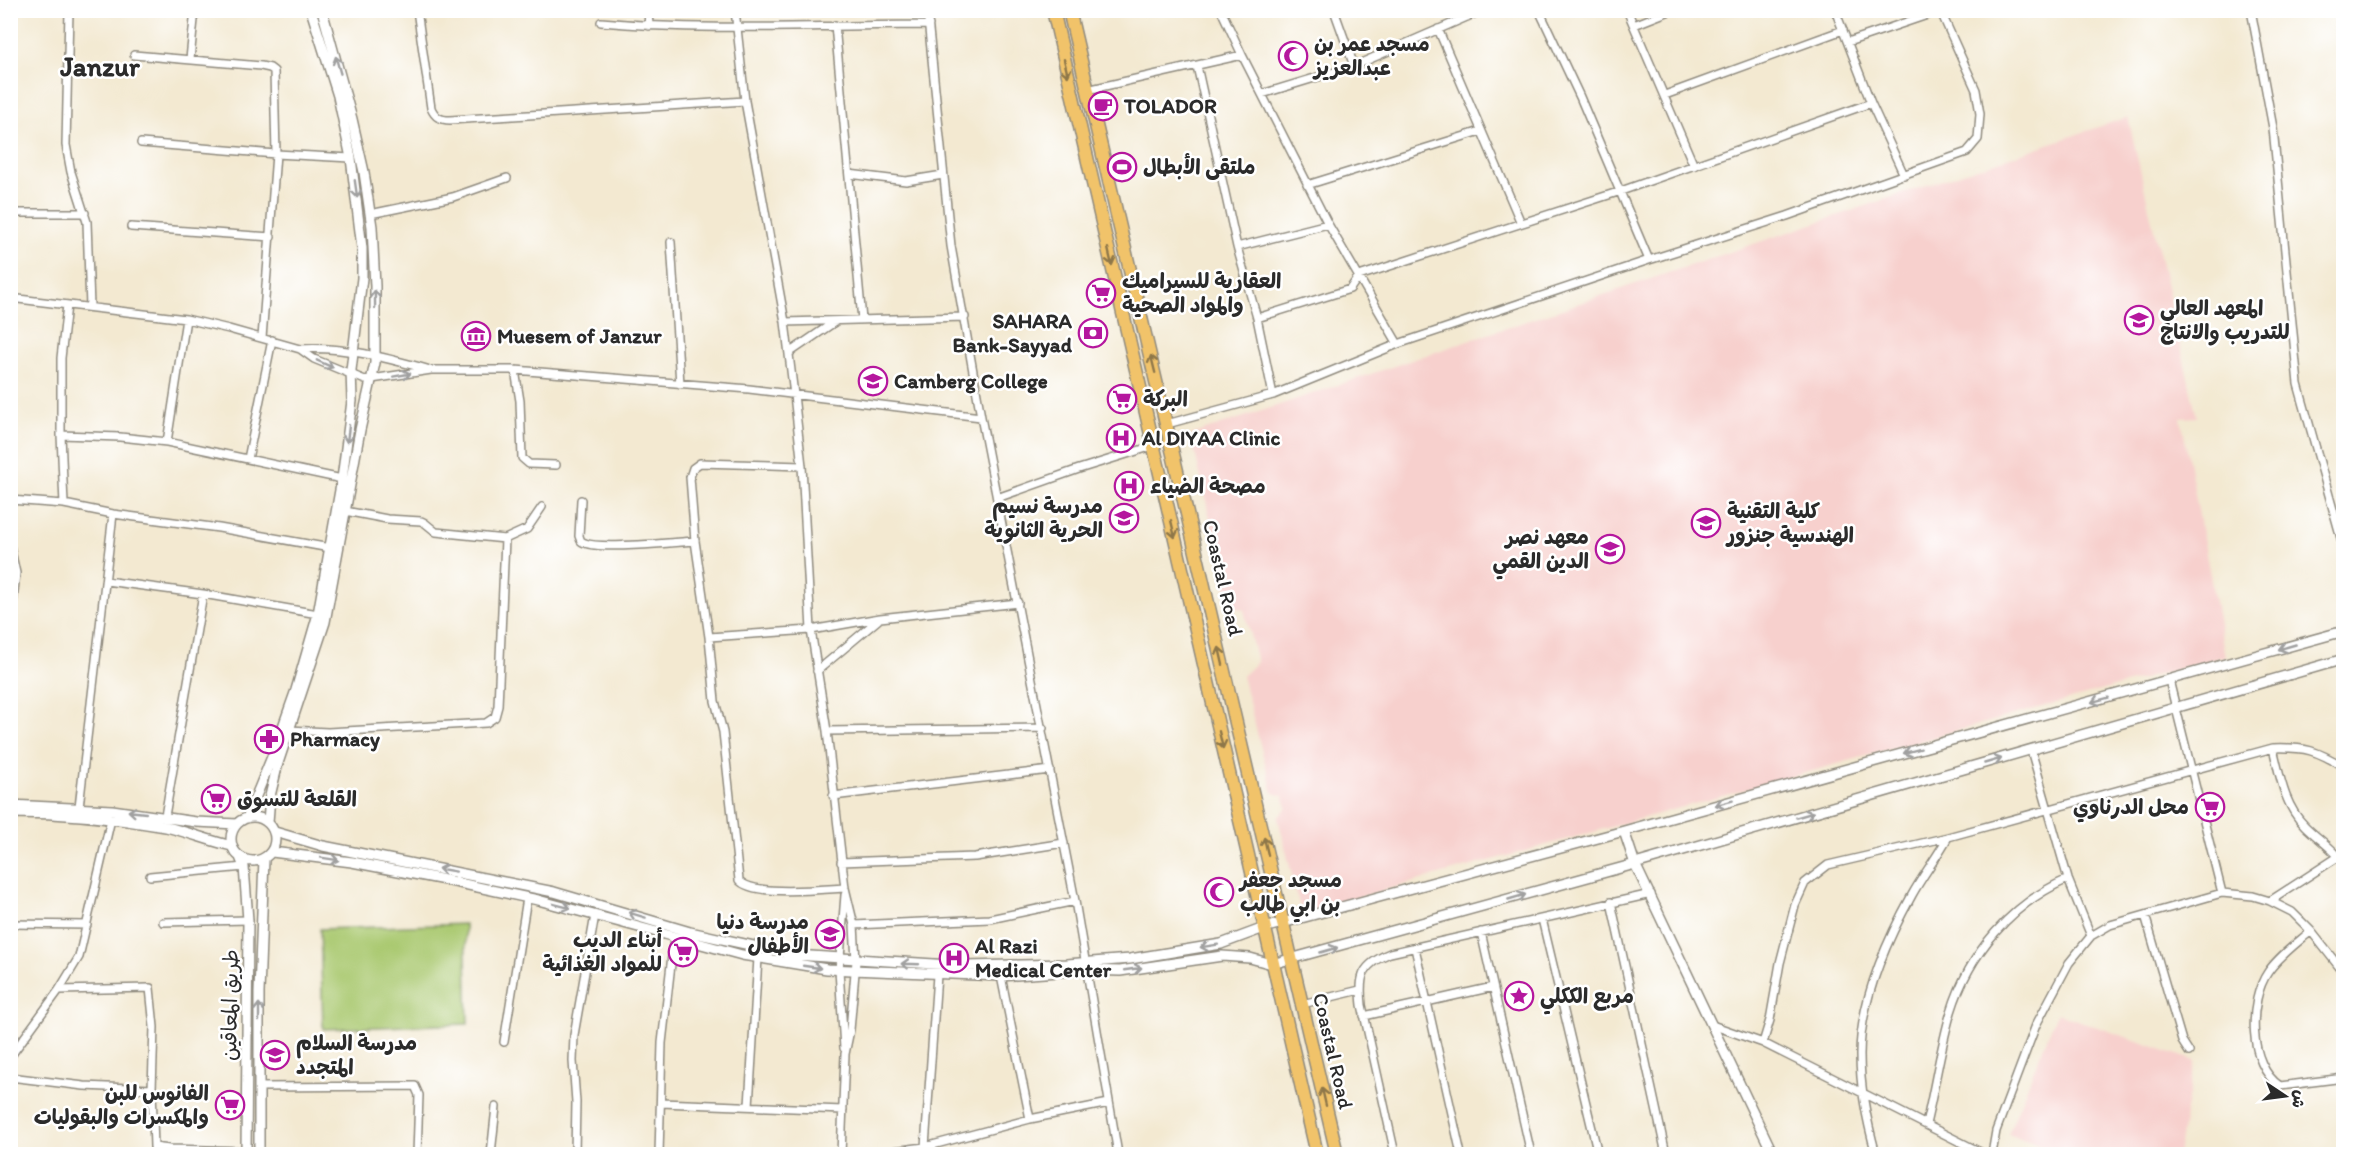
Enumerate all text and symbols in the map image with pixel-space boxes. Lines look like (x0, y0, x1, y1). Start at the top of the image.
place label: مسجد عمر بن عبدالعزيز (1312, 31, 1430, 81)
mosque icon: مسجد عمر بن عبدالعزيز (1277, 40, 1309, 72)
district label: Janzur (59, 50, 141, 83)
one-way arrow (332, 56, 343, 75)
one-way arrow (1061, 58, 1073, 77)
cafe icon: TOLADOR (1087, 90, 1119, 122)
place label: TOLADOR (1123, 93, 1217, 118)
sports icon: ملتقى الأبطال (1106, 151, 1138, 183)
place label: ملتقى الأبطال (1143, 153, 1256, 180)
one-way arrow (350, 179, 361, 198)
one-way arrow (1105, 248, 1117, 267)
place label: العقارية للسيراميك والمواد الصحية (1122, 268, 1282, 318)
supermarket icon: العقارية للسيراميك والمواد الصحية (1085, 277, 1117, 309)
one-way arrow (369, 289, 381, 309)
place label: المعهد العالي للتدريب والانتاج (2160, 295, 2290, 346)
school or university icon: المعهد العالي للتدريب والانتاج (2123, 304, 2155, 336)
place label: SAHARA Bank-Sayyad (952, 308, 1073, 358)
bank icon: SAHARA Bank-Sayyad (1077, 317, 1109, 349)
museum icon: Muesem of Janzur (460, 320, 492, 352)
place label: Muesem of Janzur (497, 323, 662, 348)
one-way arrow (1146, 355, 1158, 374)
one-way arrow (315, 359, 333, 370)
school or university icon: Camberg College (857, 365, 889, 397)
place label: Camberg College (894, 368, 1048, 394)
one-way arrow (391, 369, 411, 380)
supermarket icon: البركة (1106, 383, 1138, 415)
place label: البركة (1143, 386, 1188, 412)
hospital icon: Al DIYAA Clinic (1105, 422, 1137, 454)
one-way arrow (342, 424, 353, 444)
place label: Al DIYAA Clinic (1141, 425, 1280, 450)
hospital icon: مصحة الضياء (1113, 470, 1145, 502)
place label: مصحة الضياء (1150, 473, 1266, 499)
place label: مدرسة نسيم الحرية الثانوية (984, 493, 1103, 544)
place label: كلية التقنية الهندسية جنزور (1725, 498, 1854, 548)
school or university icon: مدرسة نسيم الحرية الثانوية (1108, 502, 1140, 534)
school or university icon: كلية التقنية الهندسية جنزور (1690, 507, 1722, 539)
street label: Coastal Road (1198, 517, 1249, 639)
one-way arrow (1168, 520, 1180, 539)
place label: معهد نصر الدين القمي (1492, 524, 1589, 580)
school or university icon: معهد نصر الدين القمي (1594, 533, 1626, 565)
one-way arrow (2278, 642, 2297, 653)
one-way arrow (1215, 647, 1227, 666)
one-way arrow (2090, 694, 2109, 706)
pharmacy icon: Pharmacy (253, 723, 285, 755)
place label: Pharmacy (290, 726, 380, 752)
one-way arrow (1216, 730, 1228, 749)
one-way arrow (1902, 746, 1921, 758)
one-way arrow (1983, 755, 2002, 766)
supermarket icon: القلعة للتسوق (200, 783, 232, 815)
place label: القلعة للتسوق (237, 786, 357, 813)
supermarket icon: محل الدرناوي (2194, 791, 2226, 823)
place label: محل الدرناوي (2073, 794, 2189, 823)
one-way arrow (1714, 798, 1733, 810)
one-way arrow (128, 807, 148, 818)
one-way arrow (1796, 809, 1815, 820)
one-way arrow (1259, 837, 1271, 856)
one-way arrow (319, 854, 339, 865)
one-way arrow (438, 864, 457, 875)
place label: مسجد جعفر بن ابي طالب (1238, 867, 1342, 923)
mosque icon: مسجد جعفر بن ابي طالب (1203, 876, 1235, 908)
one-way arrow (1507, 891, 1526, 902)
one-way arrow (552, 901, 571, 913)
one-way arrow (628, 909, 647, 920)
place label: مدرسة دنيا الأطفال (716, 909, 809, 958)
school or university icon: مدرسة دنيا الأطفال (814, 918, 846, 950)
place label: أبناء الديب للمواد الغذائية (542, 927, 663, 977)
place label: Al Razi Medical Center (974, 933, 1112, 982)
supermarket icon: أبناء الديب للمواد الغذائية (667, 936, 699, 968)
one-way arrow (1199, 940, 1219, 951)
hospital icon: Al Razi Medical Center (938, 942, 970, 974)
one-way arrow (1319, 943, 1338, 955)
street label: طريق المعاقين (216, 949, 243, 1061)
one-way arrow (901, 958, 921, 969)
one-way arrow (802, 962, 822, 973)
one-way arrow (1122, 963, 1142, 974)
place icon: مربع الككلي (1503, 980, 1535, 1012)
place label: مربع الككلي (1540, 983, 1634, 1015)
street label: Coastal Road (1308, 990, 1359, 1112)
one-way arrow (253, 1003, 265, 1023)
place label: مدرسة السلام المتجدد (296, 1030, 417, 1079)
school or university icon: مدرسة السلام المتجدد (259, 1039, 291, 1071)
north arrow (2255, 1066, 2315, 1126)
place label: الفانوس للبن والمكسرات والبقوليات (34, 1080, 209, 1130)
one-way arrow (1317, 1088, 1329, 1107)
supermarket icon: الفانوس للبن والمكسرات والبقوليات (214, 1089, 246, 1121)
text: ش (2288, 1089, 2310, 1110)

